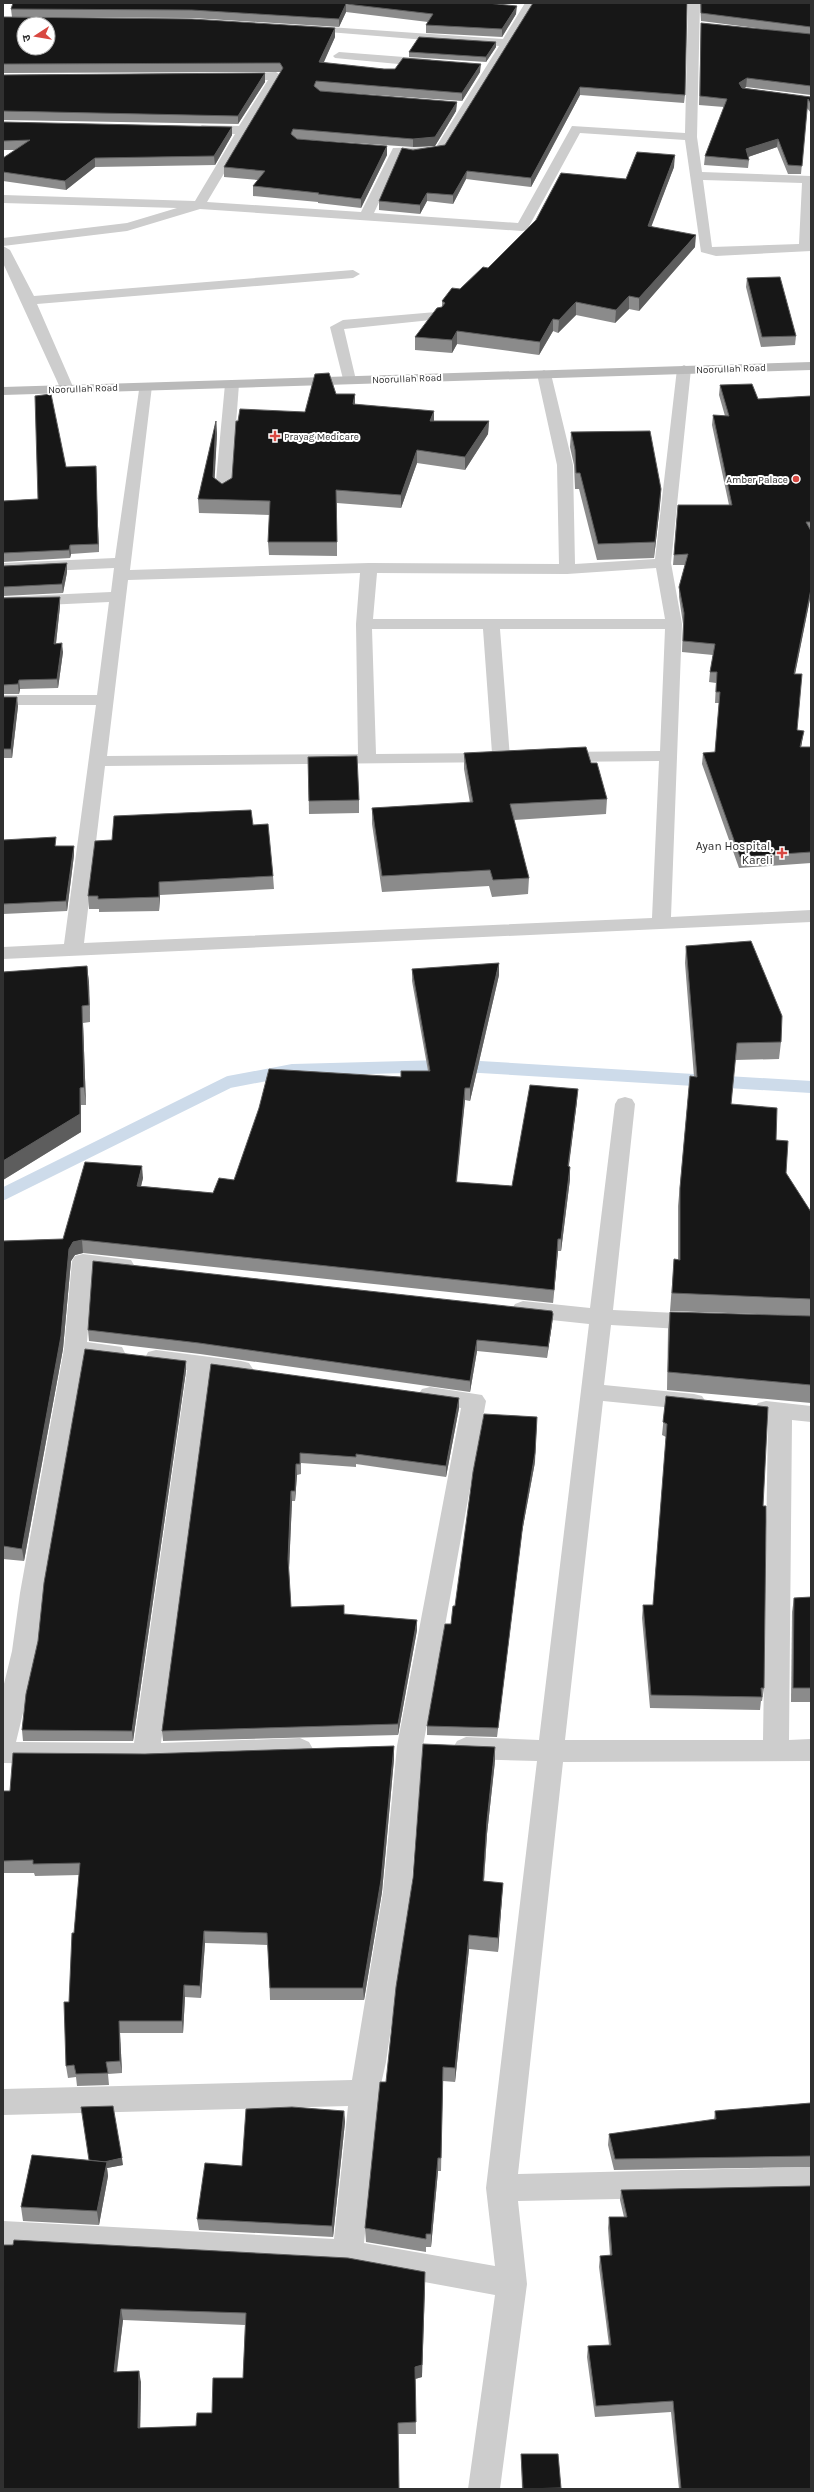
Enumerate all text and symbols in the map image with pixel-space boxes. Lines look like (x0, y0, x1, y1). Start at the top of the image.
north arrow (16, 16, 56, 56)
text: उ (20, 33, 34, 42)
street label: Noorullah Road (696, 362, 766, 376)
street label: Noorullah Road (372, 372, 442, 386)
street label: Noorullah Road (48, 382, 118, 396)
marker: Prayag Medicare (269, 430, 281, 442)
place label: Prayag Medicare (284, 431, 359, 443)
place label: Amber Palace (726, 474, 788, 486)
marker: Amber Palace (791, 474, 801, 484)
place label: Ayan Hospital, Kareli (696, 839, 773, 867)
marker: Ayan Hospital, Kareli (776, 847, 788, 859)

